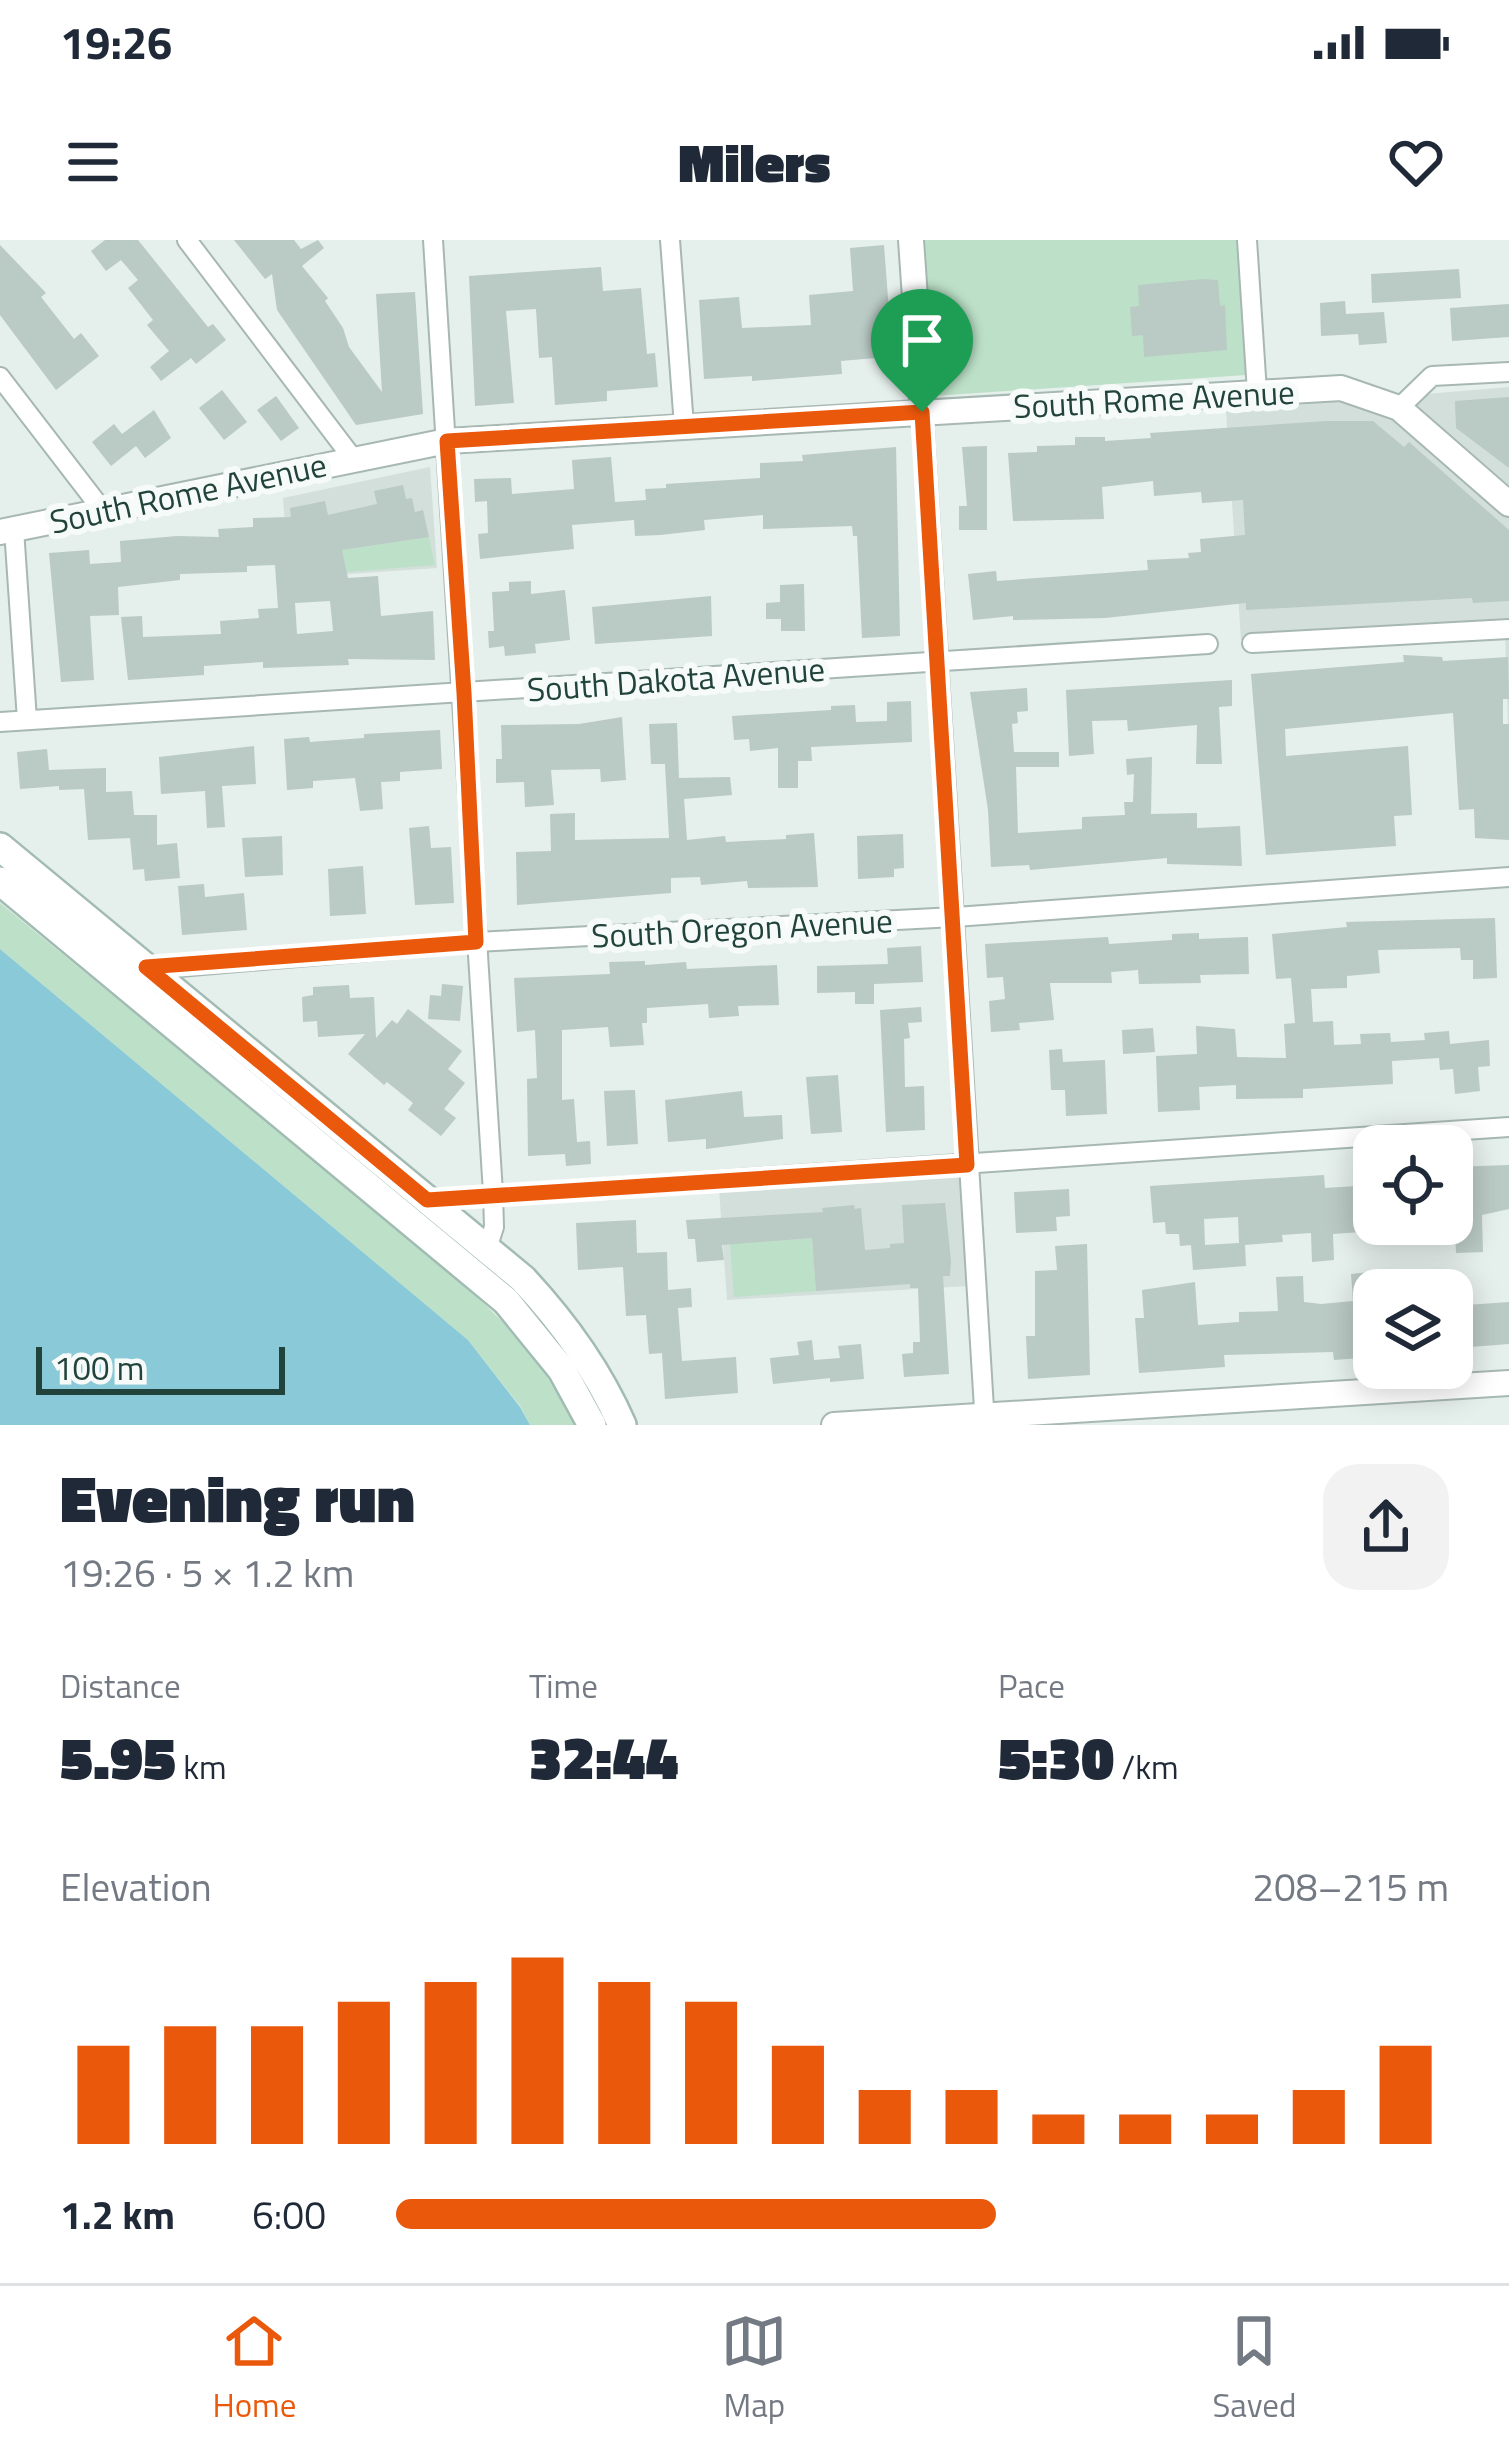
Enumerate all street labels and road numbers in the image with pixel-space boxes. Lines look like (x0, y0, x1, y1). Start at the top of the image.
street label: South Rome Avenue (1012, 367, 1296, 431)
street label: South Rome Avenue (45, 439, 331, 547)
street label: South Dakota Avenue (525, 644, 827, 714)
street label: South Oregon Avenue (590, 895, 894, 961)

